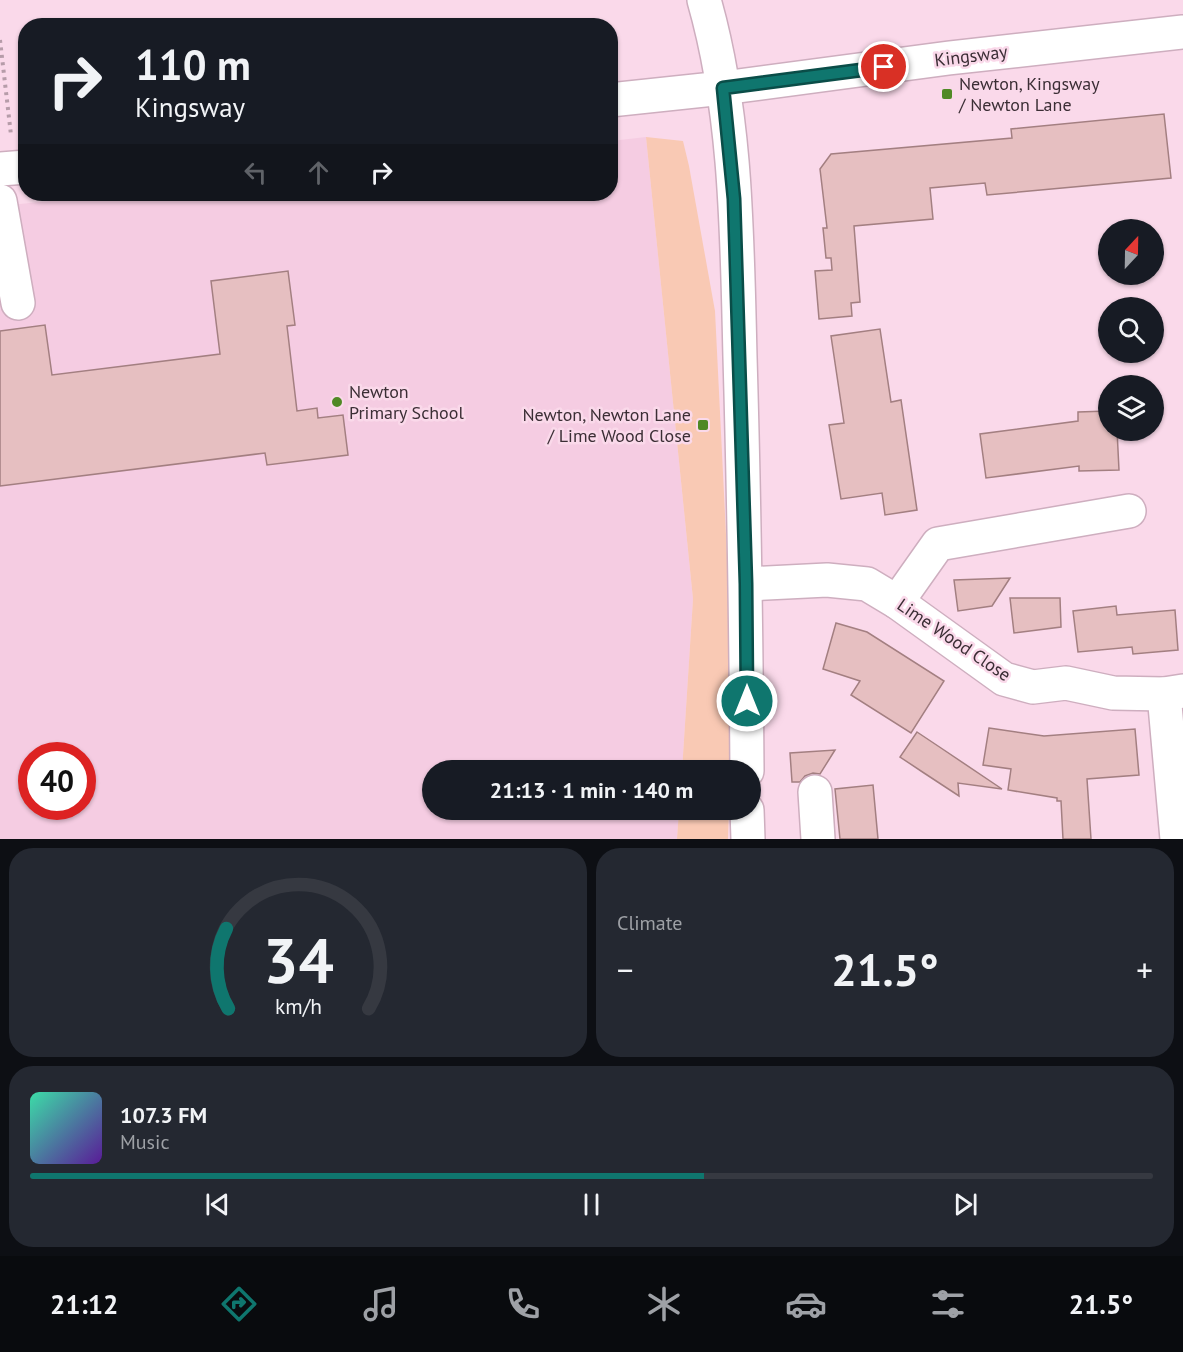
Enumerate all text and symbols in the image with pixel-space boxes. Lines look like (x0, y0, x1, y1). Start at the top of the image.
text: 110 m (135, 37, 251, 92)
street label: Kingsway (933, 40, 1009, 71)
pin (858, 41, 909, 92)
icon: right (36, 42, 114, 120)
icon: arrive (867, 50, 900, 83)
place label: Newton, Kingsway / Newton Lane (958, 72, 1100, 116)
marker: Newton, Kingsway / Newton Lane (940, 87, 954, 101)
text: Kingsway (135, 90, 245, 124)
icon: left (239, 156, 272, 189)
icon: ahead (302, 156, 335, 189)
icon: right (365, 156, 398, 189)
north arrow (1098, 219, 1164, 285)
map controls (1098, 219, 1164, 441)
button: search (1098, 297, 1164, 363)
button: layers (1098, 375, 1164, 441)
place label: Newton Primary School (349, 380, 464, 424)
marker: Newton Primary School (330, 395, 344, 409)
place label: Newton, Newton Lane / Lime Wood Close (523, 403, 691, 447)
marker: Newton, Newton Lane / Lime Wood Close (696, 418, 710, 432)
street label: Lime Wood Close (893, 593, 1016, 686)
position arrow (715, 669, 779, 733)
speed limit sign: 40 (18, 742, 96, 820)
text: 21:13 · 1 min · 140 m (490, 776, 693, 804)
text: Climate (617, 910, 683, 936)
text: 34 (263, 919, 333, 1000)
text: 21.5° (831, 940, 939, 998)
text: − (617, 948, 634, 991)
text: + (1136, 948, 1153, 991)
text: km/h (274, 993, 321, 1021)
text: 107.3 FM (120, 1101, 207, 1129)
text: Music (120, 1129, 169, 1155)
icon: previous (201, 1188, 234, 1221)
icon: pause (575, 1188, 608, 1221)
icon: next (949, 1188, 982, 1221)
icon: directions (218, 1283, 260, 1325)
icon: music (360, 1283, 402, 1325)
icon: phone (502, 1283, 544, 1325)
icon: climate (643, 1283, 685, 1325)
icon: car (785, 1283, 827, 1325)
icon: filters (927, 1283, 969, 1325)
text: 21:12 (50, 1287, 118, 1321)
text: 21.5° (1069, 1287, 1133, 1321)

